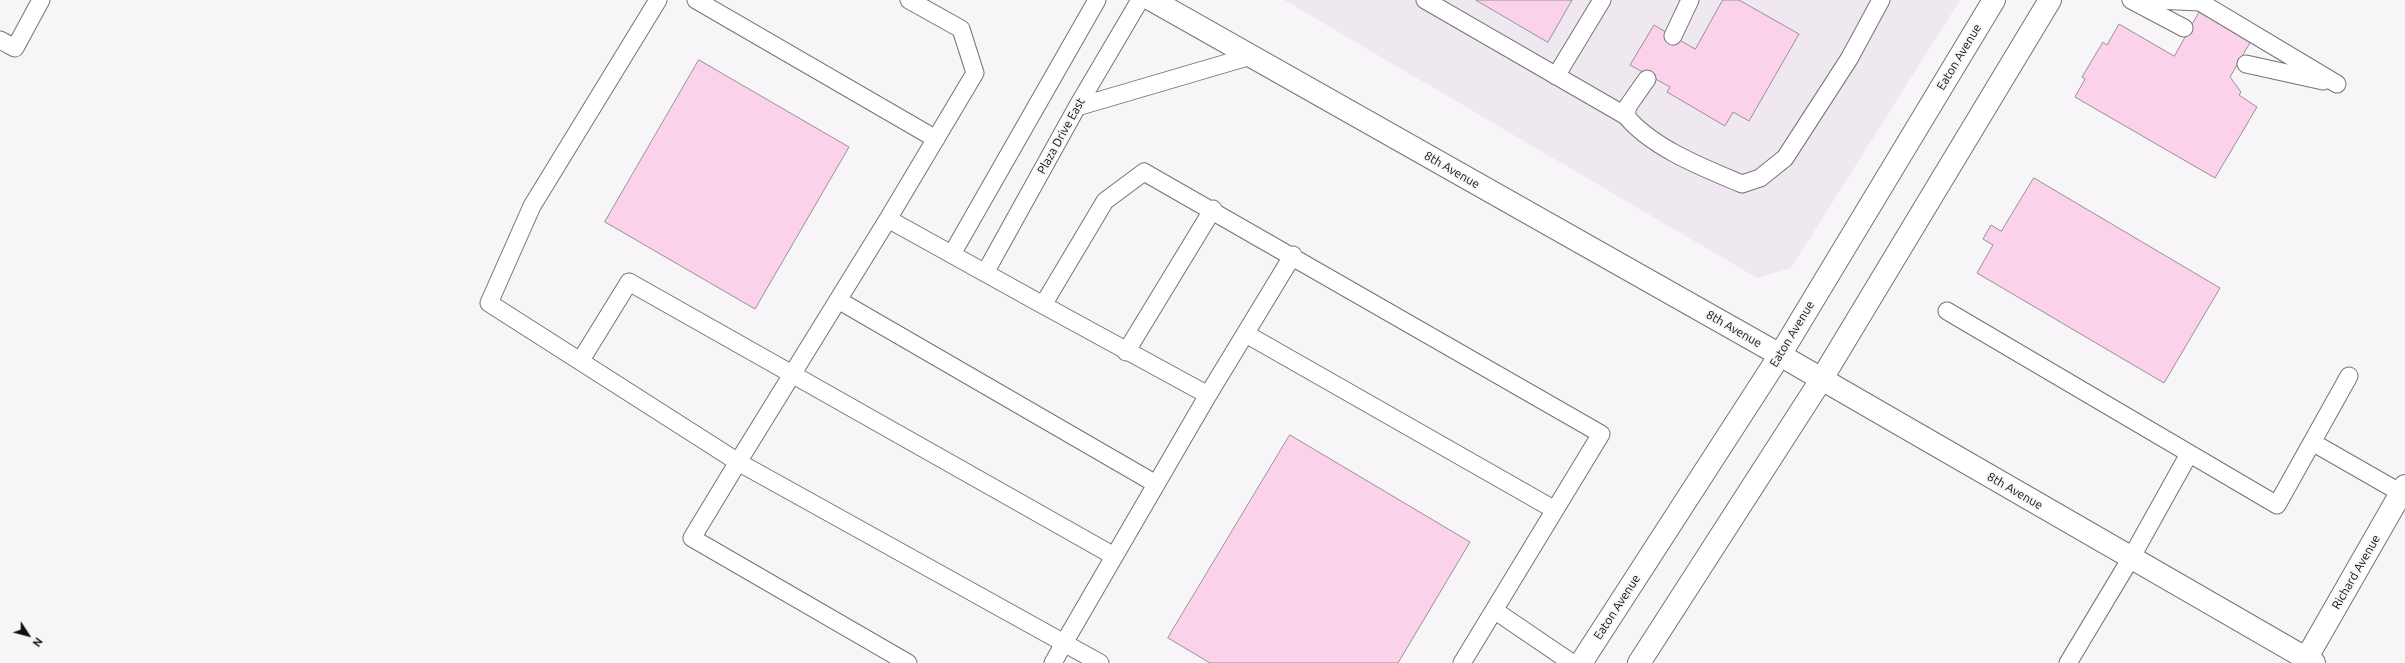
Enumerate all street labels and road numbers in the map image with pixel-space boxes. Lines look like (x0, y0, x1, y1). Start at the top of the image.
street label: Eaton Avenue (1934, 21, 1984, 93)
street label: Plaza Drive East (1034, 95, 1088, 177)
street label: 8th Avenue (1422, 148, 1482, 192)
street label: Eaton Avenue (1767, 298, 1817, 370)
street label: 8th Avenue (1704, 307, 1764, 351)
street label: 8th Avenue (1985, 469, 2045, 513)
street label: Richard Avenue (2329, 532, 2383, 612)
street label: Eaton Avenue (1591, 572, 1643, 642)

